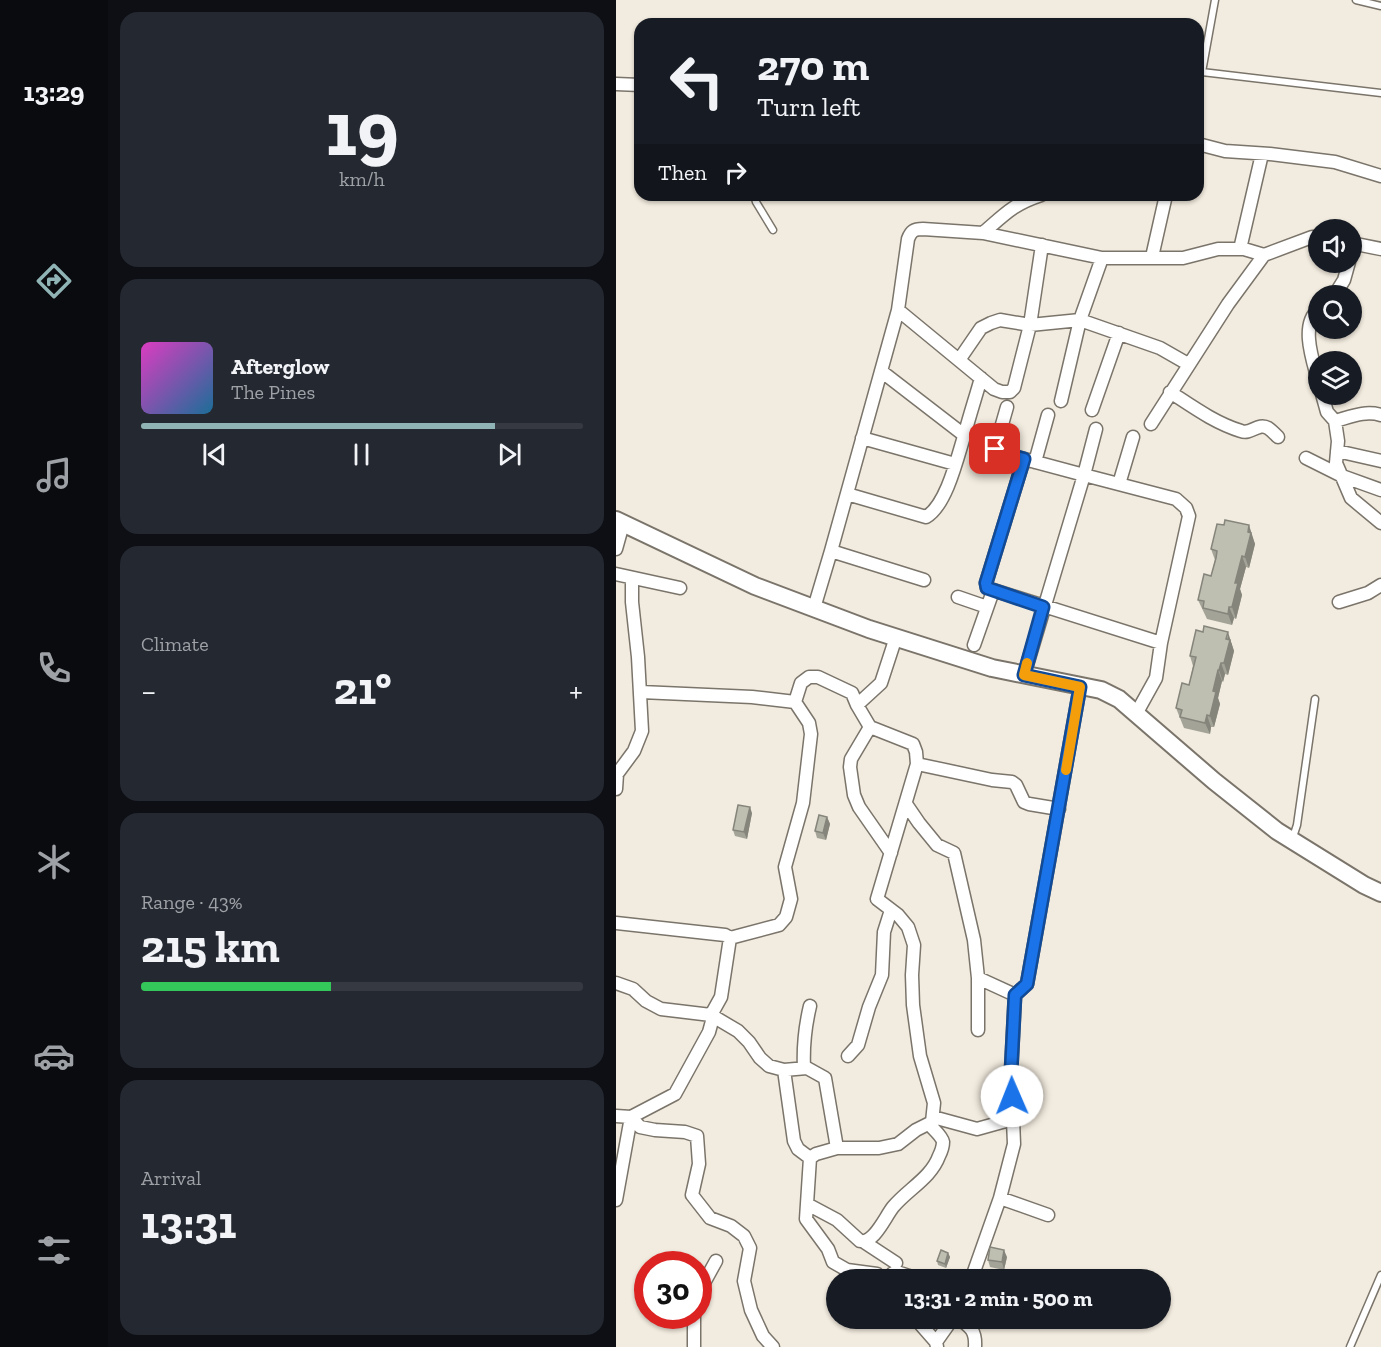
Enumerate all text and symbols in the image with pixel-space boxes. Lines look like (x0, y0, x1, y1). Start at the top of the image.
text: 270 m (757, 40, 869, 91)
icon: left (658, 42, 736, 120)
text: 13:29 (24, 76, 84, 108)
text: 19 (325, 81, 399, 175)
text: Turn left (757, 91, 860, 123)
icon: right (719, 156, 752, 189)
text: Then (658, 159, 707, 186)
text: km/h (339, 167, 385, 191)
map controls (1308, 219, 1362, 405)
button: sound (1308, 219, 1362, 273)
icon: directions (33, 260, 75, 302)
button: search (1308, 285, 1362, 339)
button: layers (1308, 351, 1362, 405)
text: Afterglow (231, 353, 329, 380)
text: The Pines (231, 380, 315, 404)
pin (969, 423, 1020, 474)
icon: arrive (978, 432, 1011, 465)
icon: previous (198, 438, 231, 471)
icon: pause (345, 438, 378, 471)
icon: next (493, 438, 526, 471)
icon: music (33, 454, 75, 496)
text: Climate (141, 632, 209, 656)
icon: phone (33, 647, 75, 689)
text: 21° (334, 662, 392, 716)
text: − (141, 671, 156, 710)
text: + (569, 671, 583, 710)
icon: climate (33, 841, 75, 883)
text: Range · 43% (141, 890, 243, 914)
text: 215 km (141, 920, 280, 974)
icon: car (33, 1035, 75, 1077)
position arrow (980, 1064, 1044, 1128)
text: Arrival (141, 1166, 201, 1190)
text: 13:31 (141, 1196, 237, 1250)
icon: filters (33, 1229, 75, 1271)
speed limit sign: 30 (634, 1251, 712, 1329)
text: 13:31 · 2 min · 500 m (904, 1285, 1093, 1312)

